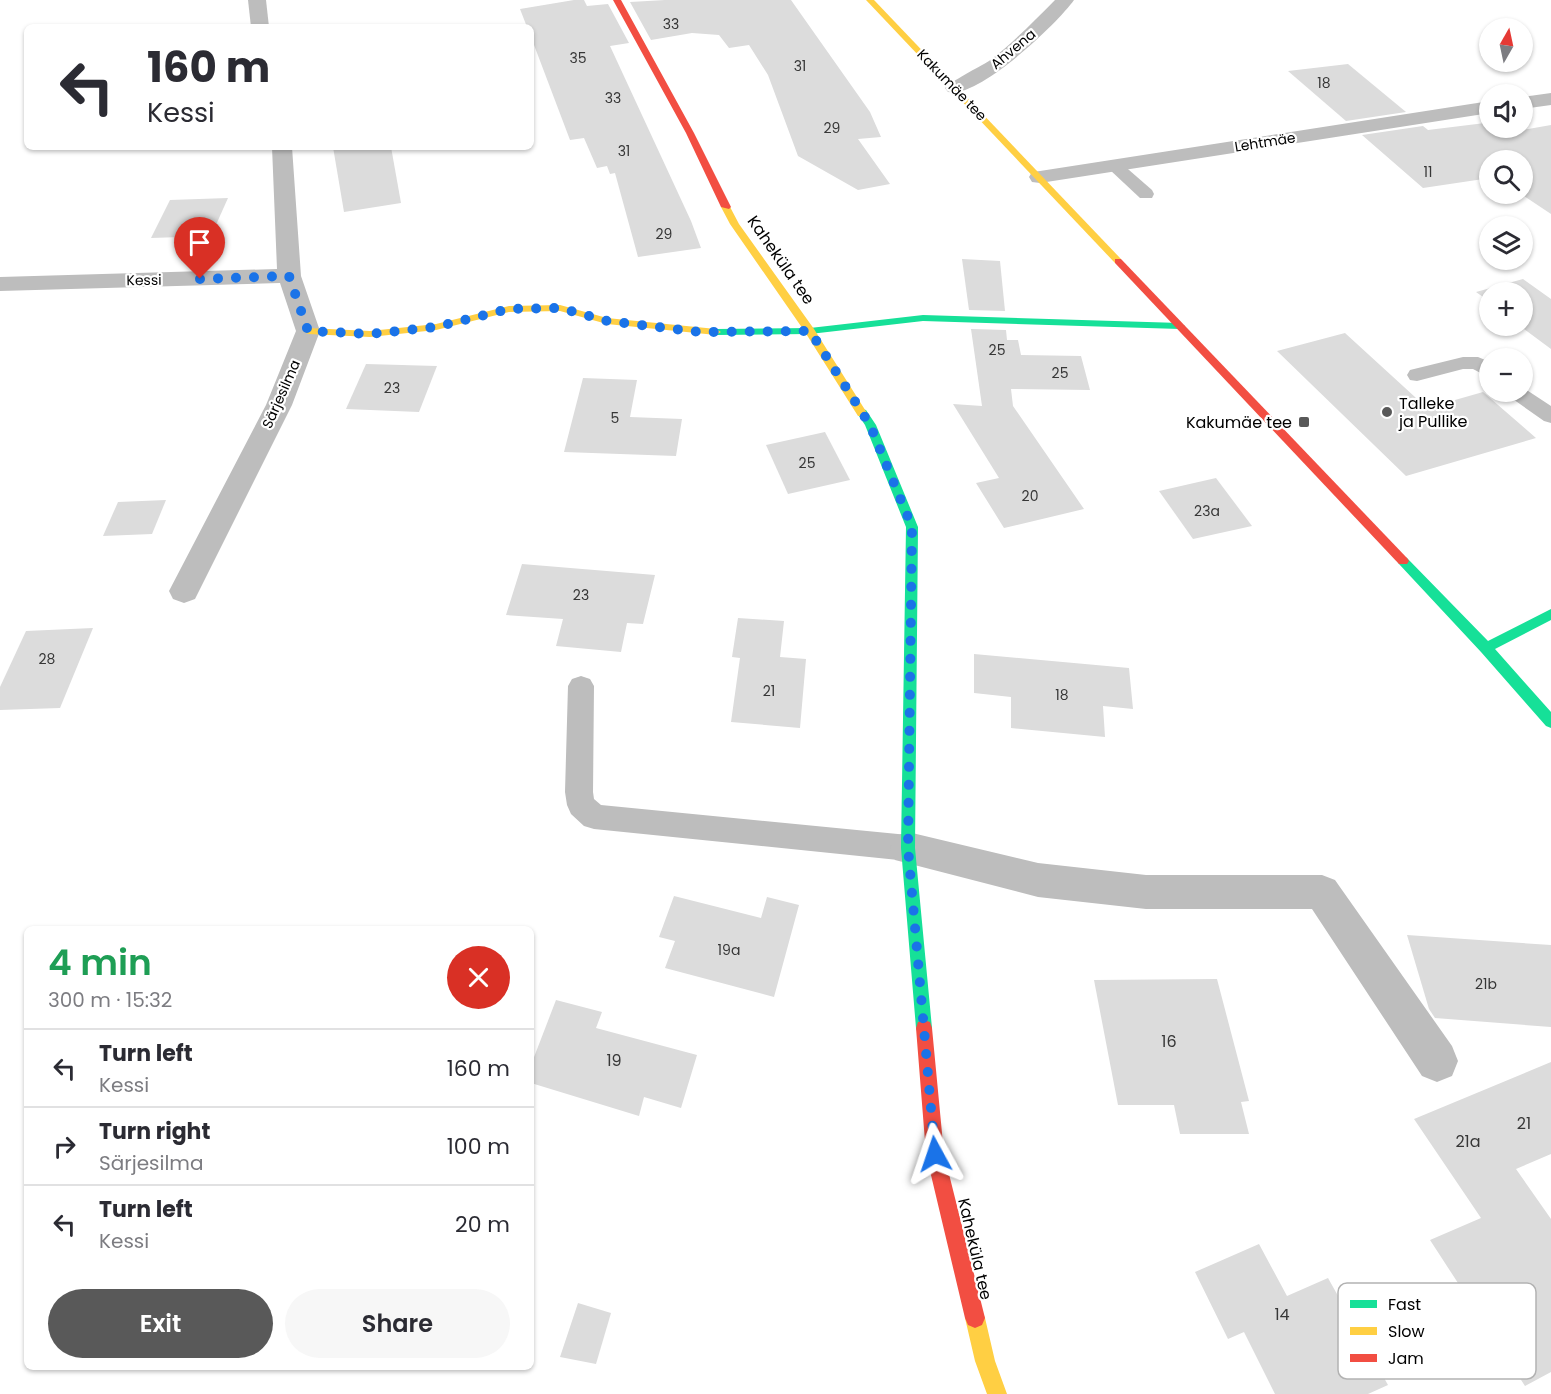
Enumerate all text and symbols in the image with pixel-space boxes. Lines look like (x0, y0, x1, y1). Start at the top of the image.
house number: 33 (663, 14, 679, 34)
north arrow (1479, 18, 1533, 72)
map controls (1479, 18, 1533, 402)
street label: Ahvena (986, 24, 1040, 74)
text: 160 m (147, 38, 270, 97)
street label: Kakumäe tee (913, 45, 992, 126)
icon: left (48, 48, 126, 126)
house number: 35 (569, 48, 587, 68)
house number: 31 (794, 56, 806, 76)
house number: 18 (1317, 73, 1331, 93)
button: sound (1479, 84, 1533, 138)
house number: 33 (605, 88, 621, 108)
text: Kessi (147, 94, 215, 131)
house number: 29 (824, 118, 840, 138)
street label: Lehtmäe (1233, 127, 1297, 157)
house number: 31 (618, 141, 630, 161)
button: search (1479, 150, 1533, 204)
house number: 11 (1424, 162, 1432, 182)
street label: Kaheküla tee (742, 211, 820, 309)
button: layers (1479, 216, 1533, 270)
pin (174, 217, 225, 279)
house number: 29 (656, 224, 672, 244)
icon: arrive (183, 226, 216, 259)
street label: Kessi (126, 270, 162, 290)
button: + (1479, 282, 1533, 336)
house number: 25 (989, 340, 1005, 360)
button: − (1479, 348, 1533, 402)
street label: Särjesilma (257, 357, 305, 431)
house number: 25 (1052, 363, 1068, 383)
house number: 23 (384, 378, 400, 398)
place label: Talleke ja Pullike (1398, 392, 1468, 433)
marker: Talleke ja Pullike (1380, 405, 1394, 419)
house number: 5 (611, 408, 619, 428)
place label: Kakumäe tee (1186, 411, 1292, 434)
marker: Kakumäe tee (1297, 415, 1311, 429)
house number: 25 (799, 453, 815, 473)
house number: 20 (1022, 486, 1038, 506)
house number: 23a (1194, 501, 1220, 521)
house number: 23 (573, 585, 589, 605)
house number: 28 (39, 649, 56, 669)
house number: 21 (763, 681, 775, 701)
house number: 18 (1055, 685, 1069, 705)
text: 4 min (48, 937, 152, 988)
house number: 19a (718, 940, 740, 960)
button: close (447, 946, 510, 1009)
house number: 21b (1475, 974, 1497, 994)
text: 300 m · 15:32 (48, 986, 172, 1014)
house number: 16 (1161, 1030, 1177, 1053)
text: Turn left (99, 1038, 193, 1069)
house number: 19 (606, 1049, 622, 1072)
icon: left (48, 1052, 81, 1085)
text: 160 m (447, 1053, 510, 1084)
text: Kessi (99, 1071, 149, 1099)
house number: 21 (1517, 1112, 1531, 1135)
text: Turn right (99, 1116, 210, 1147)
position arrow (903, 1122, 967, 1186)
icon: right (48, 1130, 81, 1163)
house number: 21a (1455, 1130, 1481, 1153)
text: 100 m (447, 1131, 510, 1162)
text: Särjesilma (99, 1149, 203, 1177)
text: Turn left (99, 1194, 193, 1225)
street label: Kaheküla tee (952, 1196, 998, 1302)
icon: left (48, 1208, 81, 1241)
text: 20 m (455, 1209, 510, 1240)
text: Kessi (99, 1227, 149, 1255)
legend (1338, 1283, 1536, 1379)
button: Exit (48, 1289, 273, 1358)
button: Share (285, 1289, 510, 1358)
text: Fast (1388, 1293, 1421, 1316)
house number: 14 (1274, 1303, 1290, 1326)
text: Slow (1388, 1320, 1425, 1343)
text: Jam (1388, 1347, 1424, 1370)

